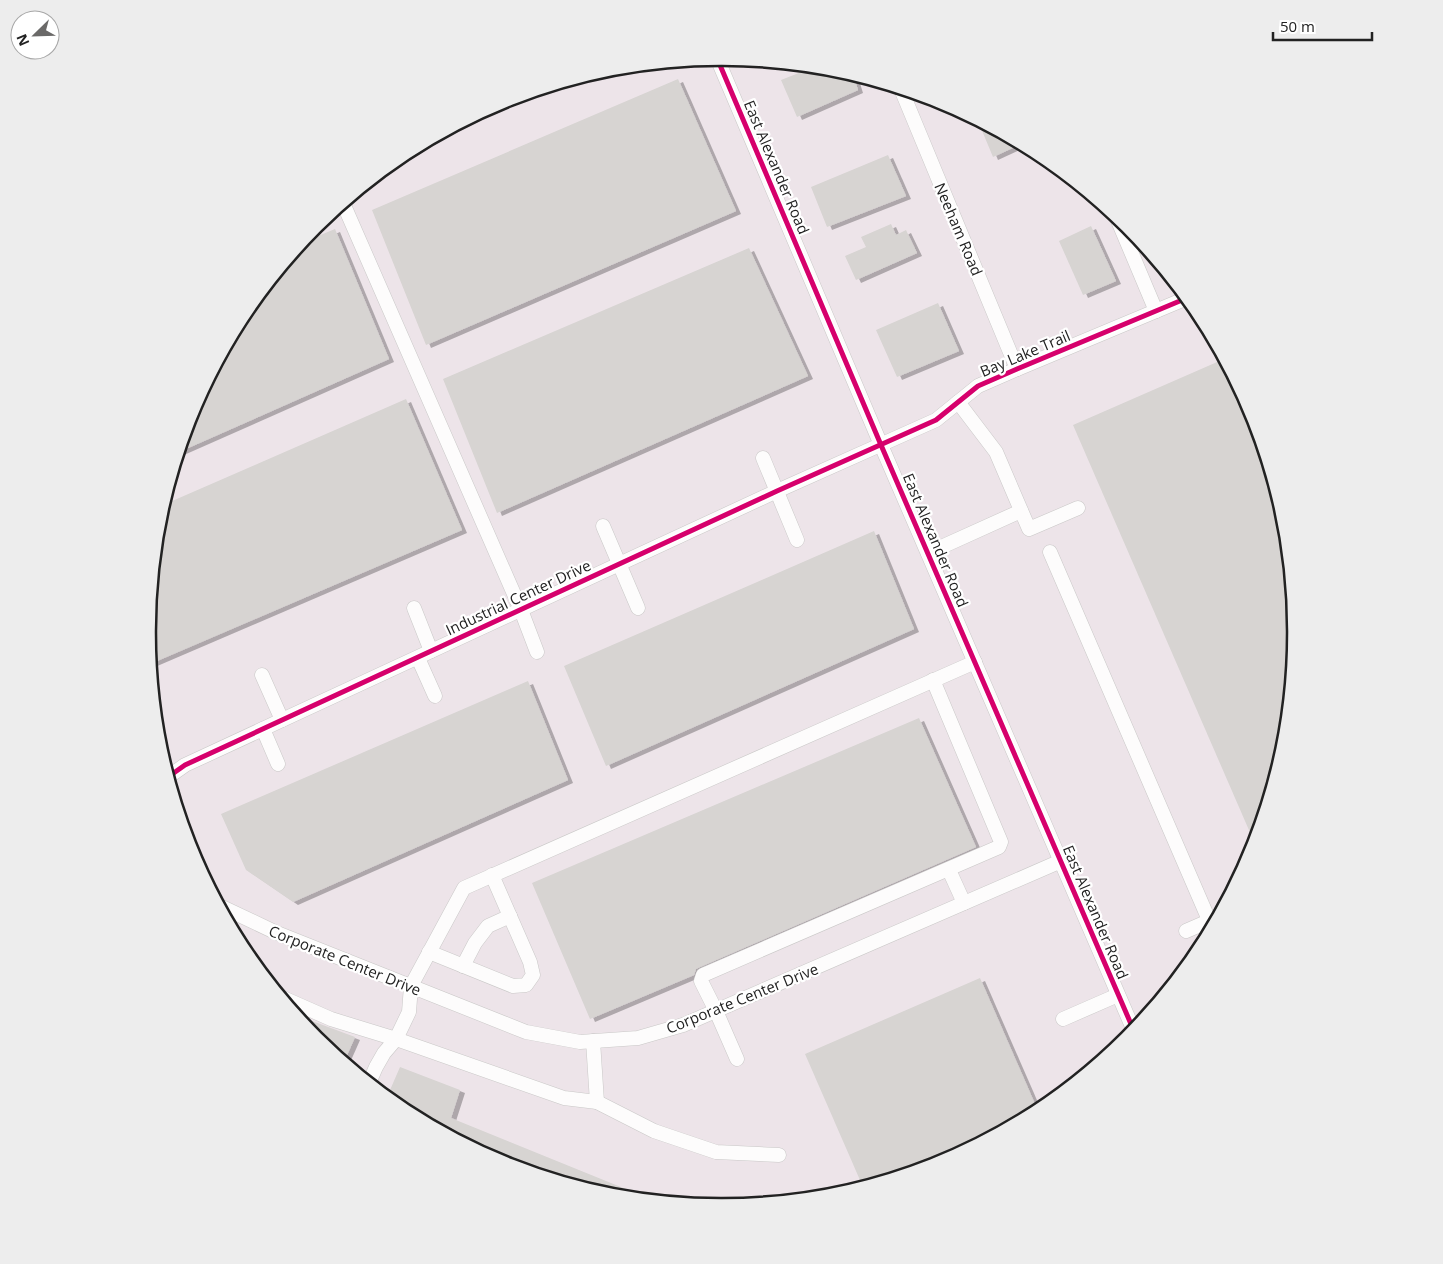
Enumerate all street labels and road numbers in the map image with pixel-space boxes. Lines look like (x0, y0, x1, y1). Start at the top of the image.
street label: East Alexander Road (740, 97, 814, 237)
street label: Neeham Road (930, 179, 988, 279)
street label: Bay Lake Trail (977, 325, 1073, 381)
street label: East Alexander Road (899, 470, 973, 610)
street label: Industrial Center Drive (442, 555, 594, 639)
street label: East Alexander Road (1059, 842, 1133, 982)
street label: Corporate Center Drive (266, 920, 424, 1000)
street label: Corporate Center Drive (663, 958, 821, 1038)

